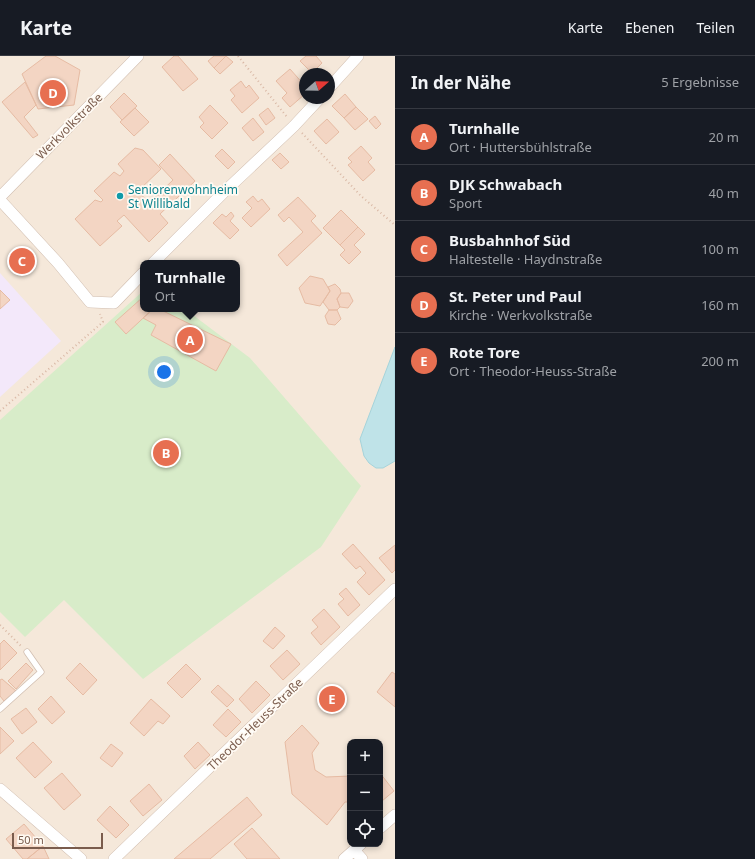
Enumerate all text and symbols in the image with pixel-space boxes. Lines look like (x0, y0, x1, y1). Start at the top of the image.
text: Karte (20, 15, 72, 41)
text: Karte (568, 18, 603, 37)
text: Ebenen (625, 18, 675, 37)
text: Teilen (697, 18, 735, 37)
north arrow (299, 68, 335, 104)
text: In der Nähe (411, 71, 511, 94)
text: 5 Ergebnisse (661, 73, 739, 91)
pin: D (40, 78, 66, 108)
street label: Werkvolkstraße (32, 89, 106, 163)
text: Turnhalle (449, 118, 520, 138)
text: A (420, 128, 429, 146)
text: 20 m (709, 128, 739, 146)
text: Ort · Huttersbühlstraße (449, 138, 592, 156)
text: DJK Schwabach (449, 174, 562, 194)
place label: Seniorenwohnheim St Willibald (128, 181, 238, 212)
text: B (420, 184, 428, 202)
text: 40 m (709, 184, 739, 202)
marker: Seniorenwohnheim St Willibald (115, 191, 125, 201)
text: Sport (449, 194, 482, 212)
text: Busbahnhof Süd (449, 230, 571, 250)
text: C (420, 240, 428, 258)
text: 100 m (701, 240, 739, 258)
pin: C (9, 246, 35, 276)
text: Haltestelle · Haydnstraße (449, 250, 602, 268)
popup (140, 260, 240, 312)
text: Turnhalle (155, 267, 225, 287)
text: St. Peter und Paul (449, 286, 582, 306)
text: Ort (155, 287, 175, 305)
text: D (419, 296, 429, 314)
text: 160 m (701, 296, 739, 314)
text: Kirche · Werkvolkstraße (449, 306, 592, 324)
pin: A (177, 325, 203, 355)
text: Rote Tore (449, 342, 520, 362)
text: E (420, 352, 428, 370)
text: 200 m (701, 352, 739, 370)
your location (154, 362, 174, 382)
text: Ort · Theodor-Heuss-Straße (449, 362, 617, 380)
pin: B (153, 438, 179, 468)
street label: Theodor-Heuss-Straße (204, 674, 307, 774)
pin: E (319, 684, 345, 714)
map controls (347, 739, 383, 847)
button: + (347, 739, 383, 775)
button: − (347, 775, 383, 811)
button: locate (347, 811, 383, 847)
scale bar (12, 831, 103, 850)
text: 50 m (18, 832, 44, 847)

